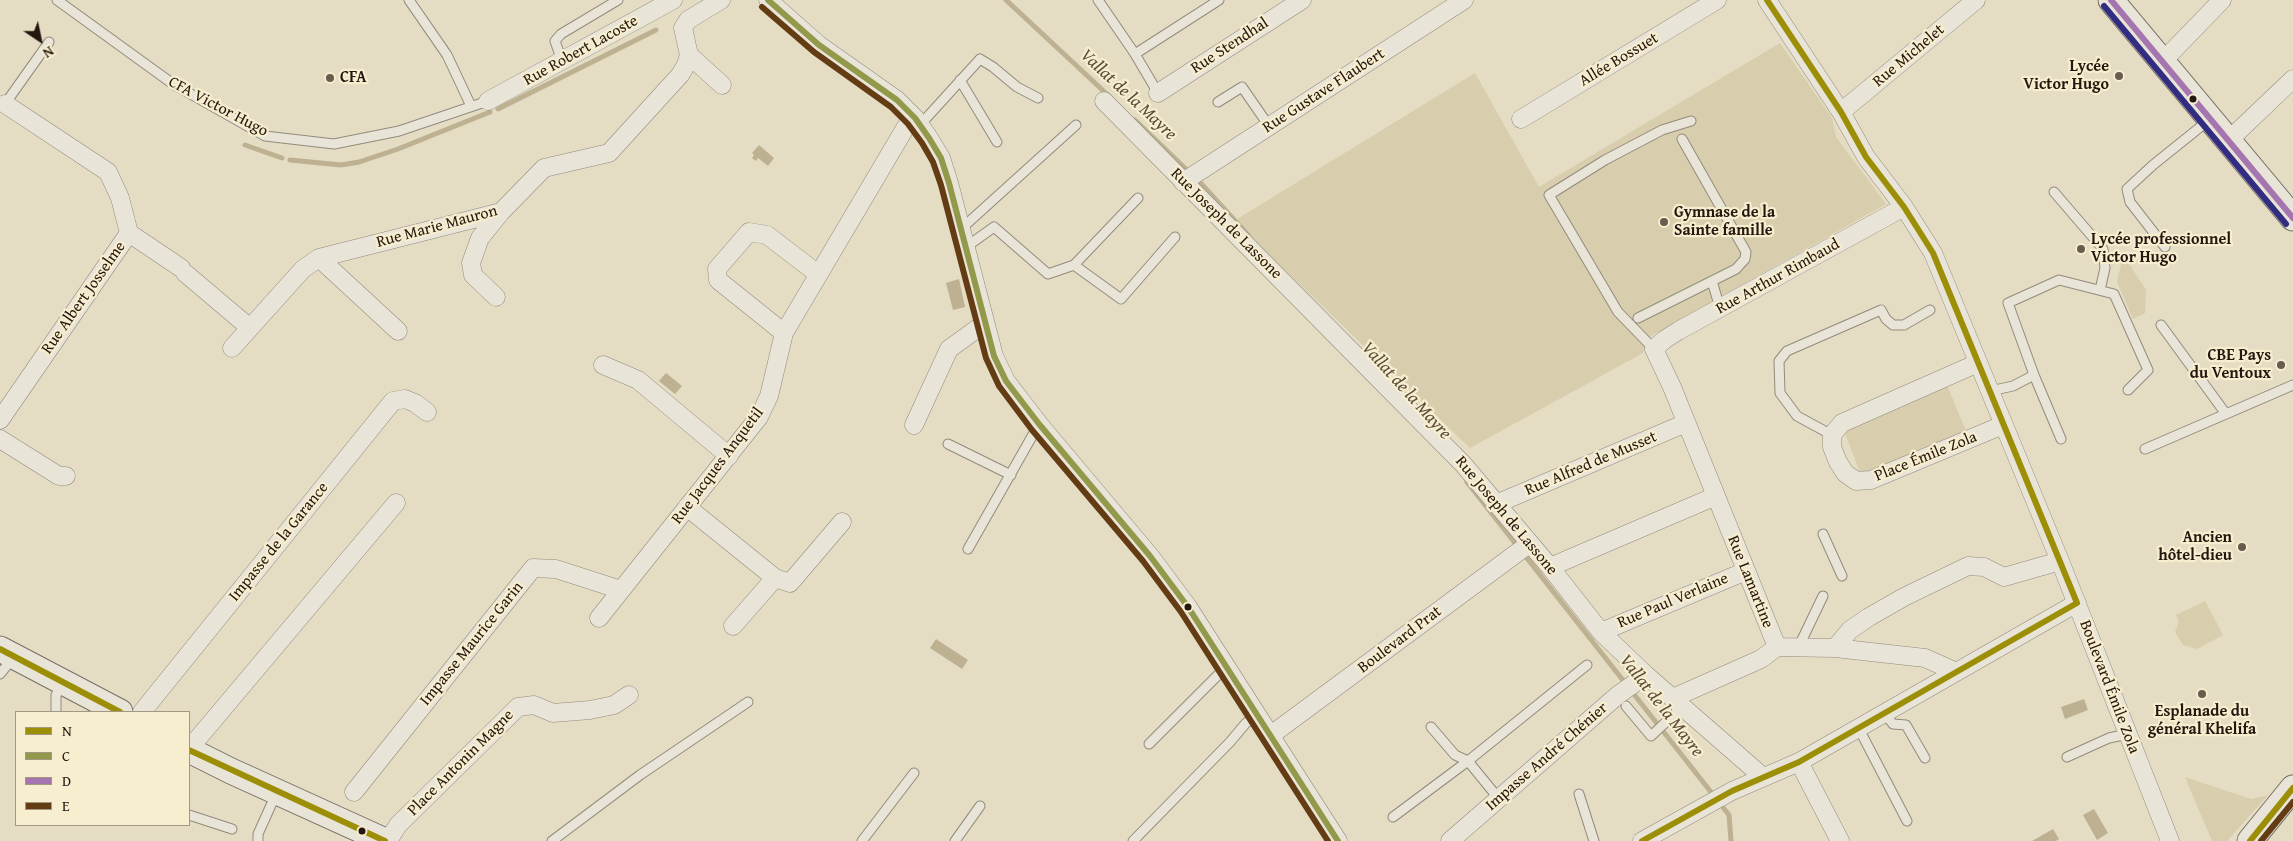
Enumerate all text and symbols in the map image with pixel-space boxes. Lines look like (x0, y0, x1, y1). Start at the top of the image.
street label: Rue Robert Lacoste (520, 12, 642, 90)
street label: Rue Stendhal (1188, 14, 1272, 78)
north arrow (15, 15, 65, 65)
street label: Rue Michelet (1869, 21, 1949, 91)
street label: Allée Bossuet (1576, 29, 1662, 91)
text: N (39, 42, 58, 63)
street label: Rue Gustave Flaubert (1259, 44, 1389, 138)
water label: Vallat de la Mayre (1075, 45, 1181, 145)
place label: Lycée Victor Hugo (2023, 57, 2109, 95)
place label: CFA (340, 68, 366, 88)
marker: Lycée Victor Hugo (2113, 70, 2125, 82)
marker: CFA (324, 72, 336, 84)
street label: CFA Victor Hugo (165, 73, 271, 141)
unlabelled marker (2188, 94, 2198, 104)
street label: Rue Joseph de Lassone (1166, 164, 1286, 284)
street label: Rue Marie Mauron (374, 202, 500, 252)
place label: Gymnase de la Sainte famille (1674, 203, 1775, 241)
marker: Gymnase de la Sainte famille (1658, 216, 1670, 228)
place label: Lycée professionnel Victor Hugo (2091, 230, 2231, 268)
street label: Rue Arthur Rimbaud (1713, 235, 1843, 319)
street label: Rue Albert Josselme (38, 238, 130, 358)
marker: Lycée professionnel Victor Hugo (2075, 243, 2087, 255)
water label: Vallat de la Mayre (1356, 338, 1456, 444)
place label: CBE Pays du Ventoux (2190, 346, 2271, 384)
marker: CBE Pays du Ventoux (2275, 359, 2287, 371)
street label: Rue Jacques Anquetil (668, 404, 768, 528)
street label: Rue Alfred de Musset (1522, 428, 1660, 500)
street label: Place Émile Zola (1872, 428, 1980, 486)
street label: Rue Joseph de Lassone (1451, 453, 1561, 579)
street label: Impasse de la Garance (225, 479, 333, 605)
place label: Ancien hôtel-dieu (2158, 528, 2232, 566)
street label: Rue Lamartine (1723, 533, 1777, 631)
marker: Ancien hôtel-dieu (2236, 541, 2248, 553)
street label: Rue Paul Verlaine (1615, 569, 1731, 633)
street label: Impasse Maurice Garin (416, 578, 528, 710)
unlabelled marker (1183, 602, 1193, 612)
street label: Boulevard Prat (1354, 602, 1446, 678)
street label: Boulevard Émile Zola (2075, 618, 2143, 756)
water label: Vallat de la Mayre (1614, 650, 1708, 762)
marker: Esplanade du général Khelifa (2196, 688, 2208, 700)
street label: Impasse André Chénier (1482, 699, 1612, 815)
place label: Esplanade du général Khelifa (2148, 702, 2256, 740)
street label: Place Antonin Magne (404, 706, 518, 820)
legend (15, 711, 190, 826)
text: N (62, 720, 72, 741)
text: C (62, 745, 70, 766)
text: D (62, 770, 71, 791)
text: E (62, 795, 70, 816)
unlabelled marker (357, 826, 367, 836)

